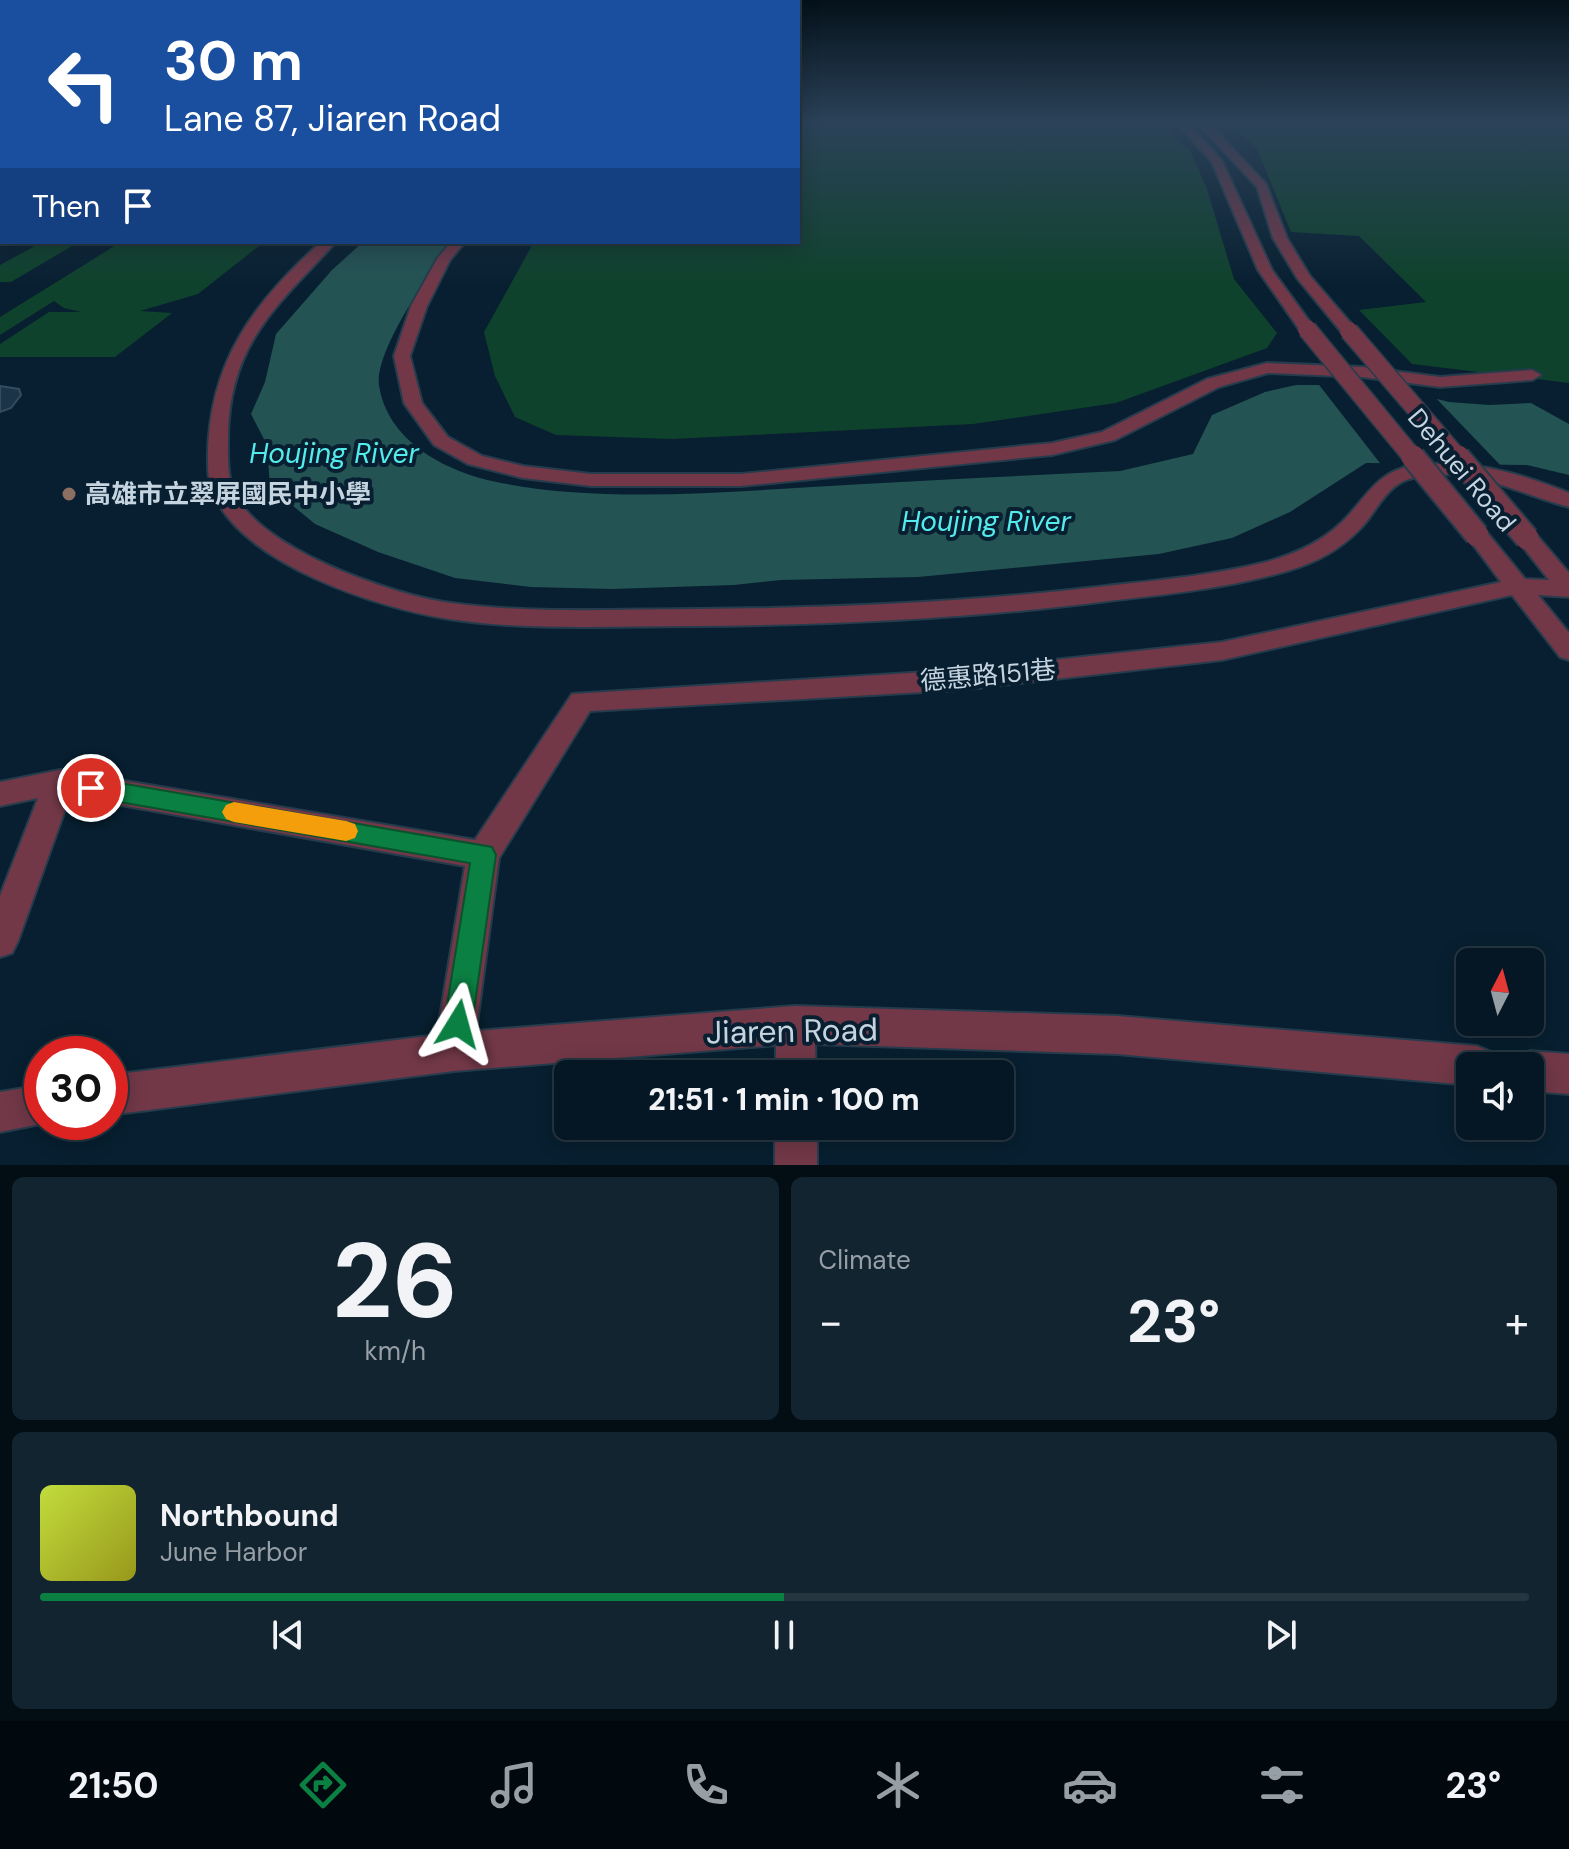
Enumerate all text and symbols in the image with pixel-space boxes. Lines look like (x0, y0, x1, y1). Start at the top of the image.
text: 30 m (164, 24, 303, 97)
icon: left (32, 32, 136, 136)
text: Lane 87, Jiaren Road (164, 95, 501, 142)
icon: arrive (116, 184, 160, 228)
text: Then (32, 187, 100, 226)
street label: Dehuei Road (1400, 401, 1524, 539)
water label: Houjing River (249, 435, 419, 472)
place label: 高雄市立翠屏國民中小學 (85, 477, 371, 511)
marker: 高雄市立翠屏國民中小學 (60, 485, 78, 503)
water label: Houjing River (901, 503, 1071, 540)
street label: 德惠路151巷 (919, 652, 1057, 698)
pin (57, 754, 125, 822)
icon: arrive (69, 766, 113, 810)
north arrow (1456, 948, 1544, 1036)
map controls (1456, 948, 1544, 1140)
position arrow (416, 982, 500, 1066)
street label: Jiaren Road (706, 1009, 878, 1053)
speed limit sign: 30 (24, 1036, 128, 1140)
button: sound (1456, 1052, 1544, 1140)
text: 21:51 · 1 min · 100 m (648, 1080, 920, 1119)
text: 26 (332, 1214, 458, 1349)
text: Climate (819, 1243, 911, 1277)
text: 23° (1127, 1282, 1220, 1361)
text: − (819, 1293, 843, 1351)
text: + (1505, 1293, 1529, 1351)
text: km/h (365, 1334, 426, 1368)
text: Northbound (160, 1496, 339, 1535)
text: June Harbor (160, 1535, 307, 1569)
icon: previous (266, 1613, 310, 1657)
icon: pause (762, 1613, 806, 1657)
icon: next (1259, 1613, 1303, 1657)
icon: directions (295, 1757, 351, 1813)
icon: music (486, 1757, 542, 1813)
icon: phone (678, 1757, 734, 1813)
icon: climate (870, 1757, 926, 1813)
icon: car (1062, 1757, 1118, 1813)
icon: filters (1254, 1757, 1310, 1813)
text: 21:50 (68, 1762, 159, 1809)
text: 23° (1445, 1762, 1501, 1809)

